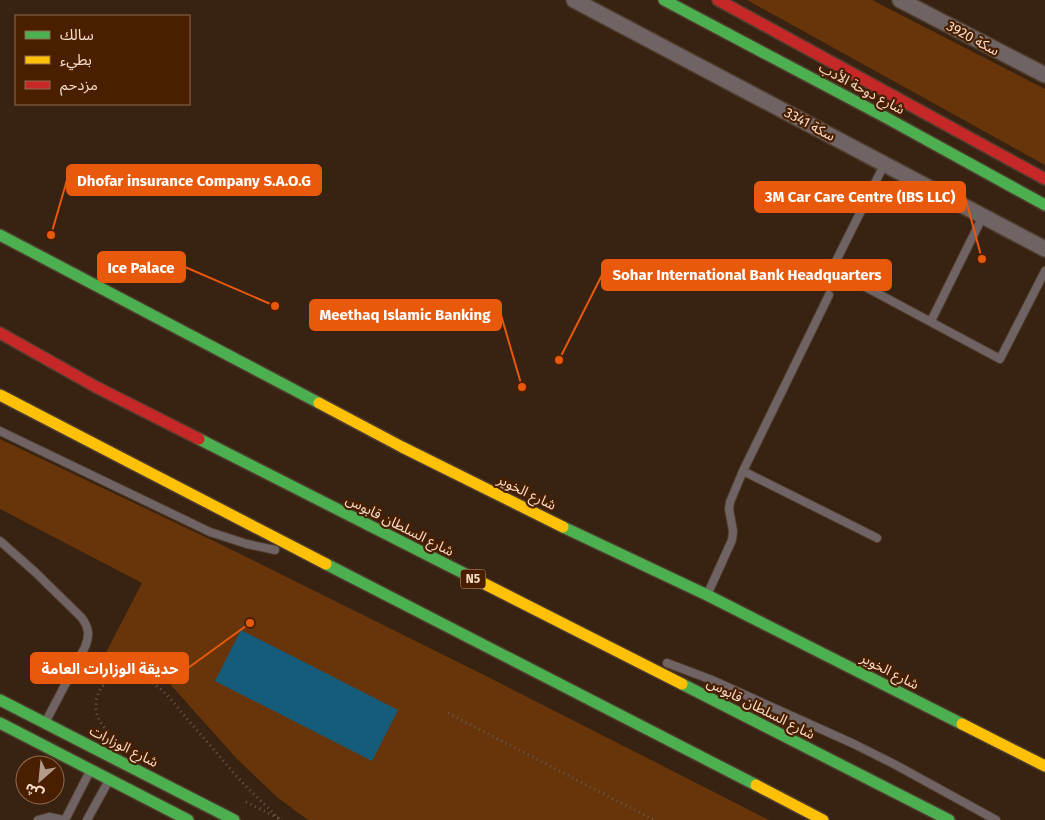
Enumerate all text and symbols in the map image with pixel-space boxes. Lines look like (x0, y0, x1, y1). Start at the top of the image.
legend (15, 15, 190, 105)
street label: سكة 3920 (944, 18, 1002, 59)
text: سالك (60, 26, 94, 44)
text: بطيء (60, 51, 92, 71)
street label: شارع دوحة الأدب (815, 59, 908, 120)
text: مزدحم (60, 76, 98, 96)
street label: سكة 3341 (781, 104, 838, 145)
callout: Dhofar insurance Company S.A.O.G (67, 165, 321, 195)
text: Dhofar insurance Company S.A.O.G (77, 172, 311, 190)
callout: 3M Car Care Centre (IBS LLC) (755, 182, 965, 212)
text: 3M Car Care Centre (IBS LLC) (764, 188, 955, 206)
callout: Ice Palace (98, 252, 185, 282)
text: Ice Palace (107, 259, 175, 277)
callout: Sohar International Bank Headquarters (602, 260, 891, 290)
text: Sohar International Bank Headquarters (612, 266, 882, 284)
callout: Meethaq Islamic Banking (310, 300, 501, 330)
text: Meethaq Islamic Banking (319, 306, 491, 324)
street label: شارع الخوير (493, 471, 559, 516)
street label: شارع السلطان قابوس (342, 491, 457, 562)
road number: N5 (460, 570, 486, 588)
street label: شارع الخوير (856, 649, 922, 695)
callout: حديقة الوزارات العامة (31, 653, 188, 683)
text: حديقة الوزارات العامة (42, 660, 179, 678)
street label: شارع السلطان قابوس (703, 674, 818, 745)
street label: شارع الوزارات (86, 722, 161, 773)
north arrow (15, 755, 65, 805)
text: ش (22, 779, 47, 803)

